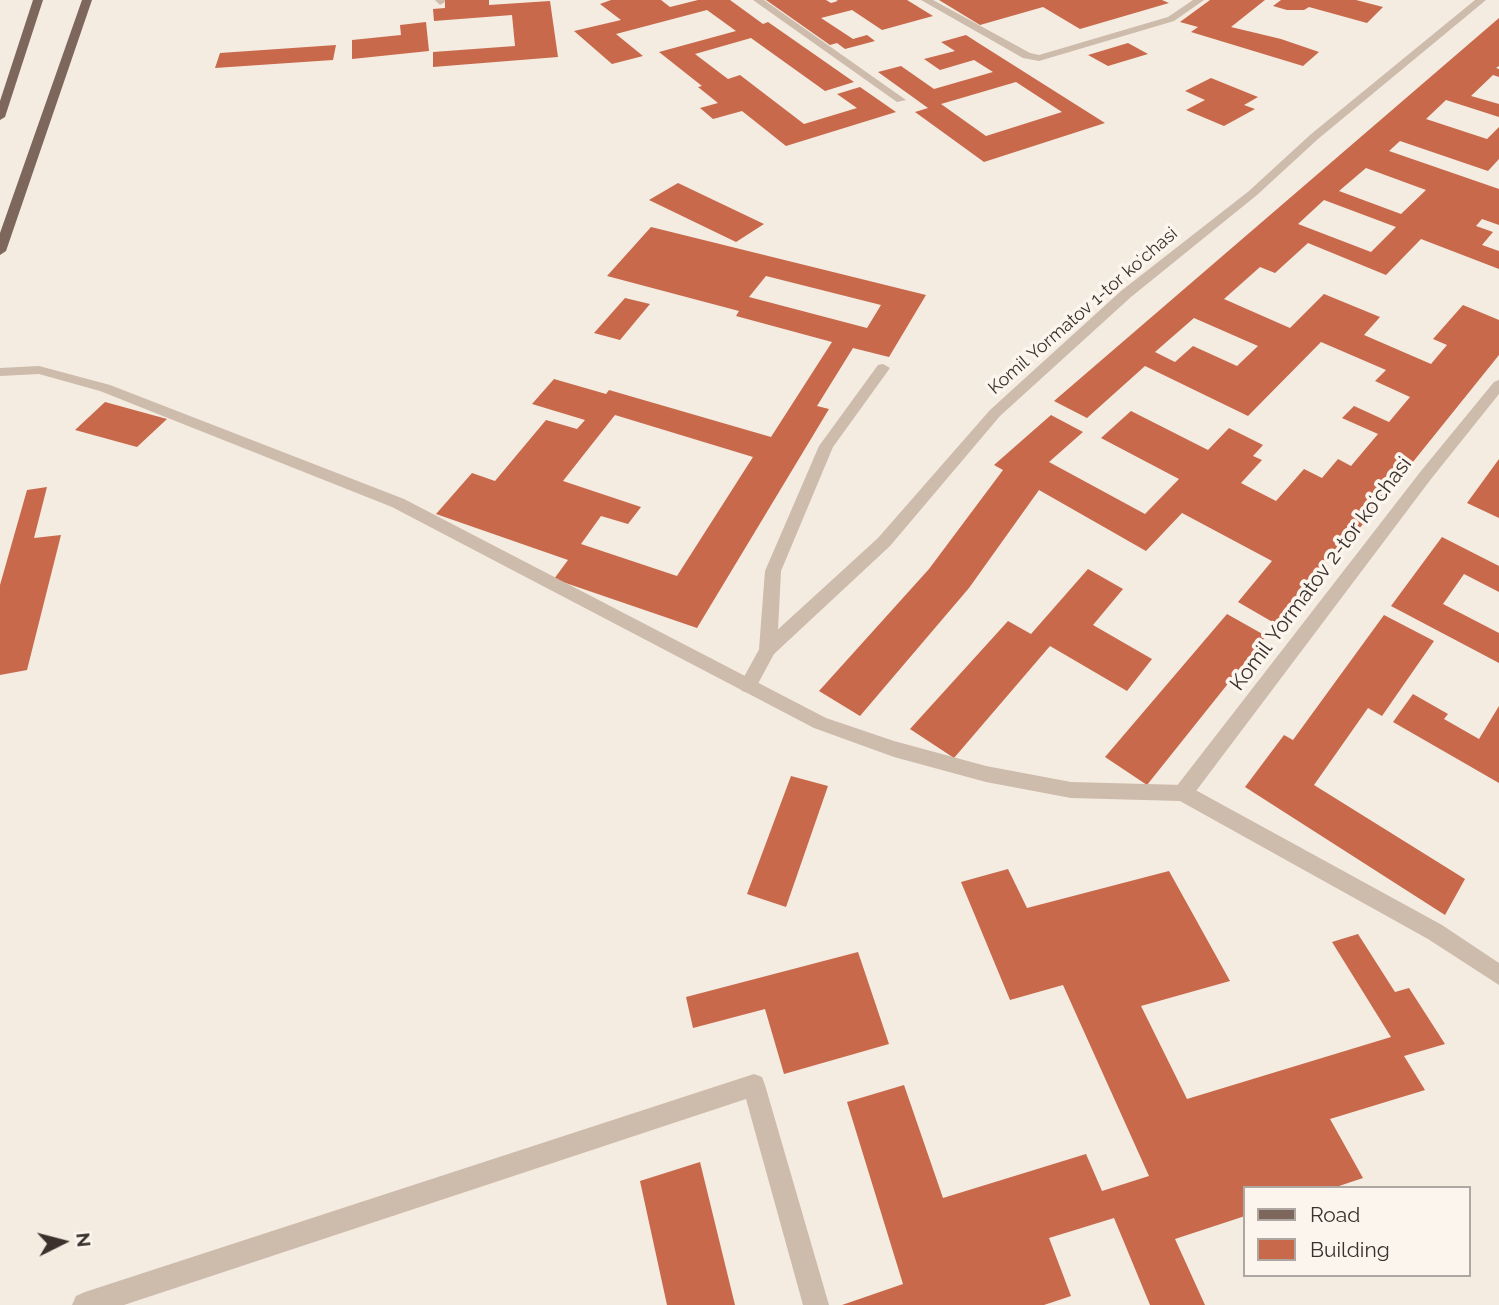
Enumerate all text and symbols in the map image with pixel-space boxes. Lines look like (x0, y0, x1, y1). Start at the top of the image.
street label: Komil Yormatov 1-tor koʻchasi (984, 223, 1182, 399)
street label: Komil Yormatov 2-tor koʻchasi (1225, 452, 1417, 696)
legend (1244, 1186, 1471, 1277)
text: Road (1310, 1202, 1360, 1227)
north arrow (28, 1207, 98, 1277)
text: N (72, 1231, 96, 1248)
text: Building (1310, 1237, 1390, 1262)

